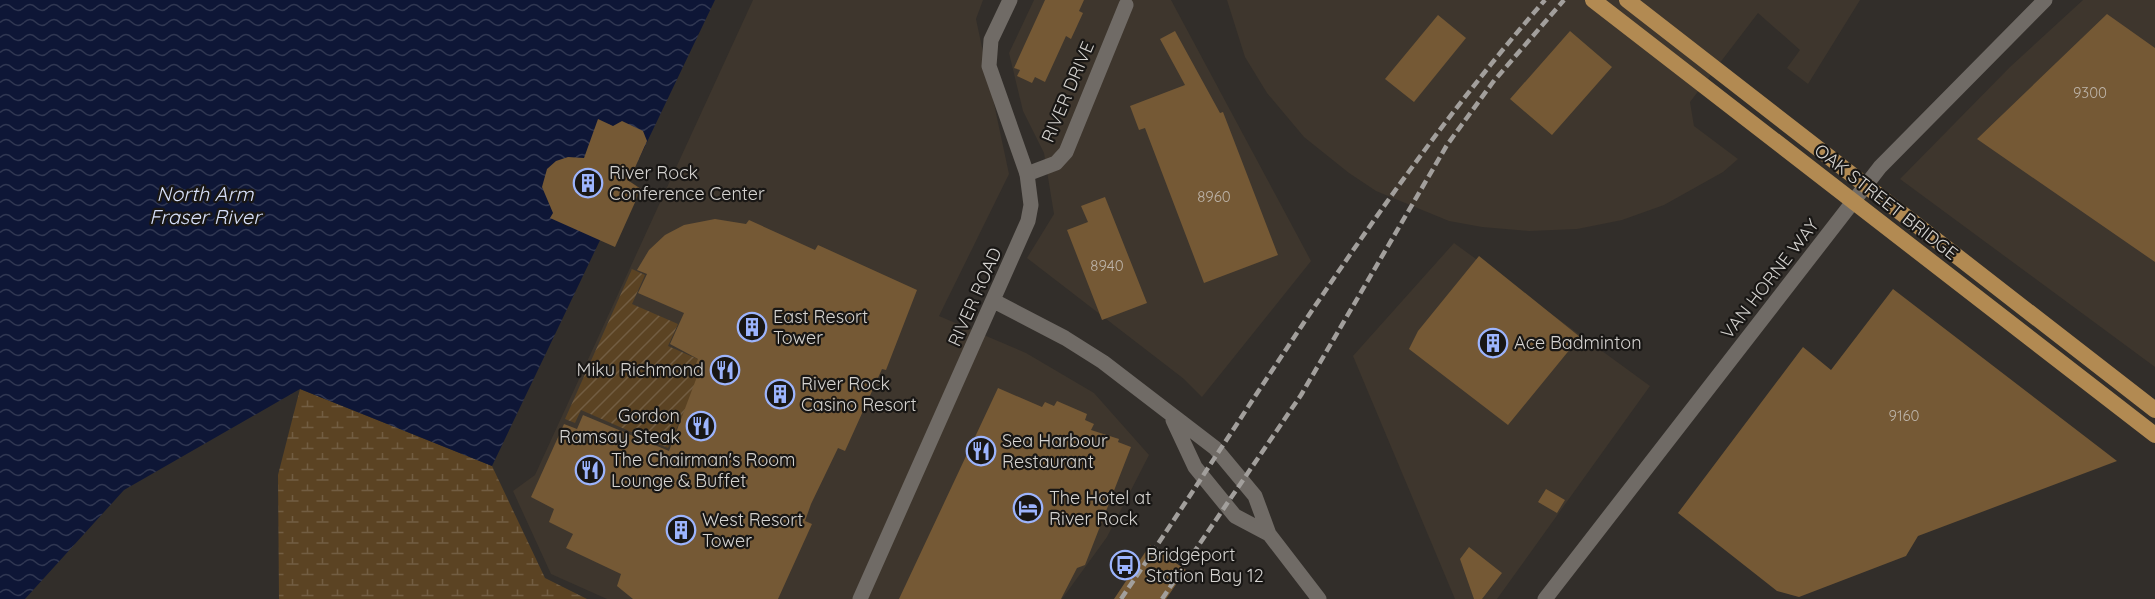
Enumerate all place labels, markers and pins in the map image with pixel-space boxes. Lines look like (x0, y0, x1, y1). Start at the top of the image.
place label: River Rock Conference Center (609, 161, 765, 205)
building icon: River Rock Conference Center (572, 167, 604, 199)
place label: East Resort Tower (773, 305, 868, 349)
building icon: East Resort Tower (736, 311, 768, 343)
building icon: Ace Badminton (1477, 327, 1509, 359)
place label: Ace Badminton (1514, 331, 1642, 354)
restaurant icon: Miku Richmond (709, 354, 741, 386)
place label: Miku Richmond (577, 358, 704, 381)
place label: River Rock Casino Resort (801, 372, 917, 416)
building icon: River Rock Casino Resort (764, 378, 796, 410)
place label: Gordon Ramsay Steak (559, 404, 680, 448)
restaurant icon: Gordon Ramsay Steak (685, 410, 717, 442)
place label: Sea Harbour Restaurant (1002, 429, 1108, 473)
restaurant icon: Sea Harbour Restaurant (965, 435, 997, 467)
place label: The Chairman's Room Lounge & Buffet (611, 448, 796, 492)
restaurant icon: The Chairman's Room Lounge & Buffet (574, 454, 606, 486)
place label: The Hotel at River Rock (1049, 486, 1151, 530)
hotel icon: The Hotel at River Rock (1012, 492, 1044, 524)
place label: West Resort Tower (702, 508, 803, 552)
building icon: West Resort Tower (665, 514, 697, 546)
place label: Bridgeport Station Bay 12 (1146, 543, 1264, 587)
bus stop icon: Bridgeport Station Bay 12 (1109, 549, 1141, 581)

